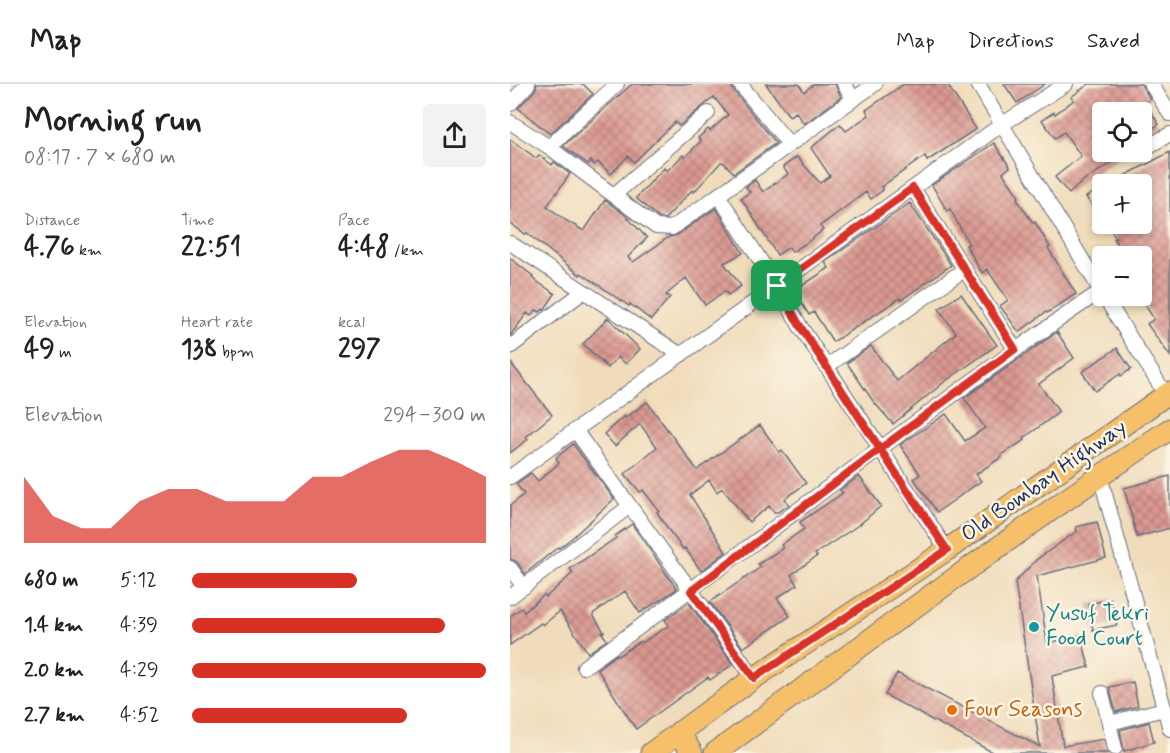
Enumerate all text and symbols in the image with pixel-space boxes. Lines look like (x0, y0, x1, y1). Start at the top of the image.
text: Map (30, 23, 81, 60)
text: Map (896, 27, 935, 55)
text: Directions (968, 27, 1054, 55)
text: Saved (1087, 27, 1140, 55)
text: Morning run (24, 99, 202, 143)
map controls (1092, 102, 1152, 306)
button: locate (1092, 102, 1152, 162)
button: share (423, 104, 486, 167)
text: 08:17 · 7 × 680 m (24, 144, 176, 171)
button: + (1092, 174, 1152, 234)
text: Distance (24, 210, 80, 231)
text: Time (181, 210, 215, 231)
text: Pace (338, 210, 370, 231)
text: 4.76 (24, 231, 75, 265)
text: 22:51 (181, 231, 241, 265)
text: 4:48 (338, 231, 389, 265)
text: km (75, 240, 102, 261)
text: /km (389, 240, 424, 261)
button: − (1092, 246, 1152, 306)
pin (751, 260, 802, 311)
icon: arrive (760, 269, 793, 302)
text: Elevation (24, 312, 87, 333)
text: Heart rate (181, 312, 253, 333)
text: kcal (338, 312, 365, 333)
text: 49 (24, 333, 55, 367)
text: 138 (181, 333, 218, 367)
text: 297 (338, 333, 381, 367)
text: m (55, 342, 72, 363)
text: bpm (218, 342, 254, 363)
text: Elevation (24, 402, 103, 429)
text: 294–300 m (383, 402, 486, 429)
street label: Old Bombay Highway (956, 413, 1134, 551)
text: 680 m (24, 567, 79, 594)
text: 5:12 (120, 567, 157, 594)
place label: Yusuf Tekri Food Court (1046, 600, 1149, 653)
text: 1.4 km (24, 612, 83, 639)
text: 4:39 (120, 612, 158, 639)
marker: Yusuf Tekri Food Court (1027, 620, 1041, 634)
text: 2.0 km (24, 657, 84, 684)
text: 4:29 (120, 657, 159, 684)
place label: Four Seasons (964, 696, 1083, 724)
text: 2.7 km (24, 702, 85, 729)
text: 4:52 (120, 702, 160, 729)
marker: Four Seasons (945, 703, 959, 717)

